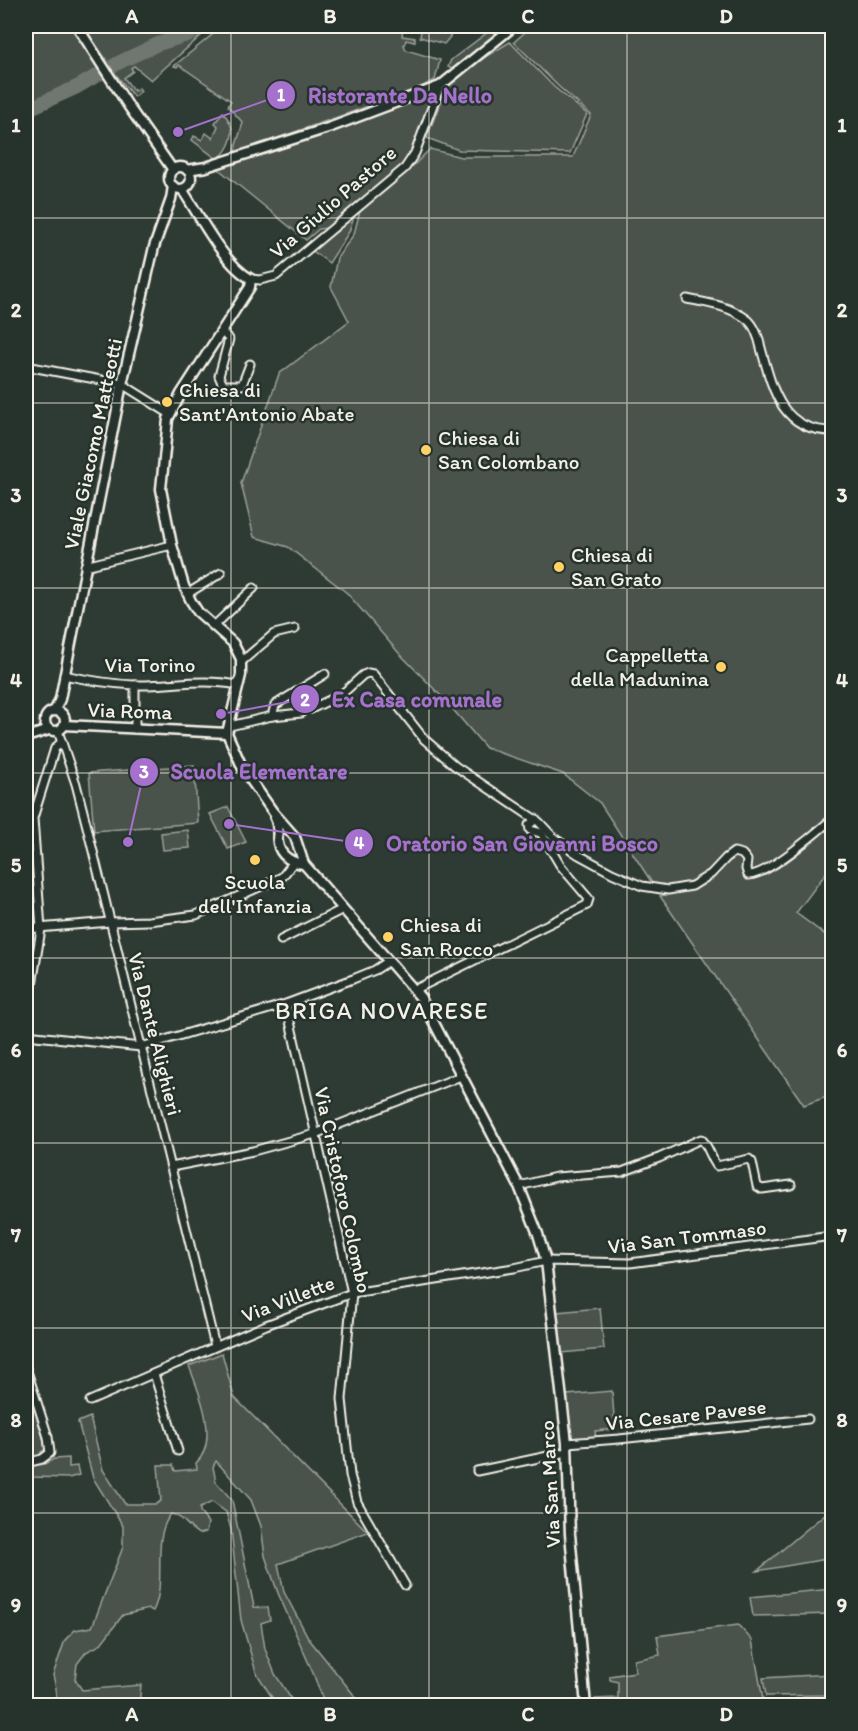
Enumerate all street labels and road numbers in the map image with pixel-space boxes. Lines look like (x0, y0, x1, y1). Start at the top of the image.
street label: Via Giulio Pastore (264, 140, 401, 263)
street label: Viale Giacomo Matteotti (58, 336, 127, 552)
street label: Via Torino (105, 652, 195, 677)
street label: Via Roma (87, 697, 173, 724)
street label: Via Dante Alighieri (123, 950, 188, 1118)
street label: Via Cristoforo Colombo (309, 1085, 378, 1295)
street label: Via San Tommaso (606, 1214, 768, 1259)
street label: Via Villette (238, 1269, 338, 1328)
street label: Via Cesare Pavese (604, 1394, 767, 1435)
street label: Via San Marco (534, 1420, 565, 1549)

